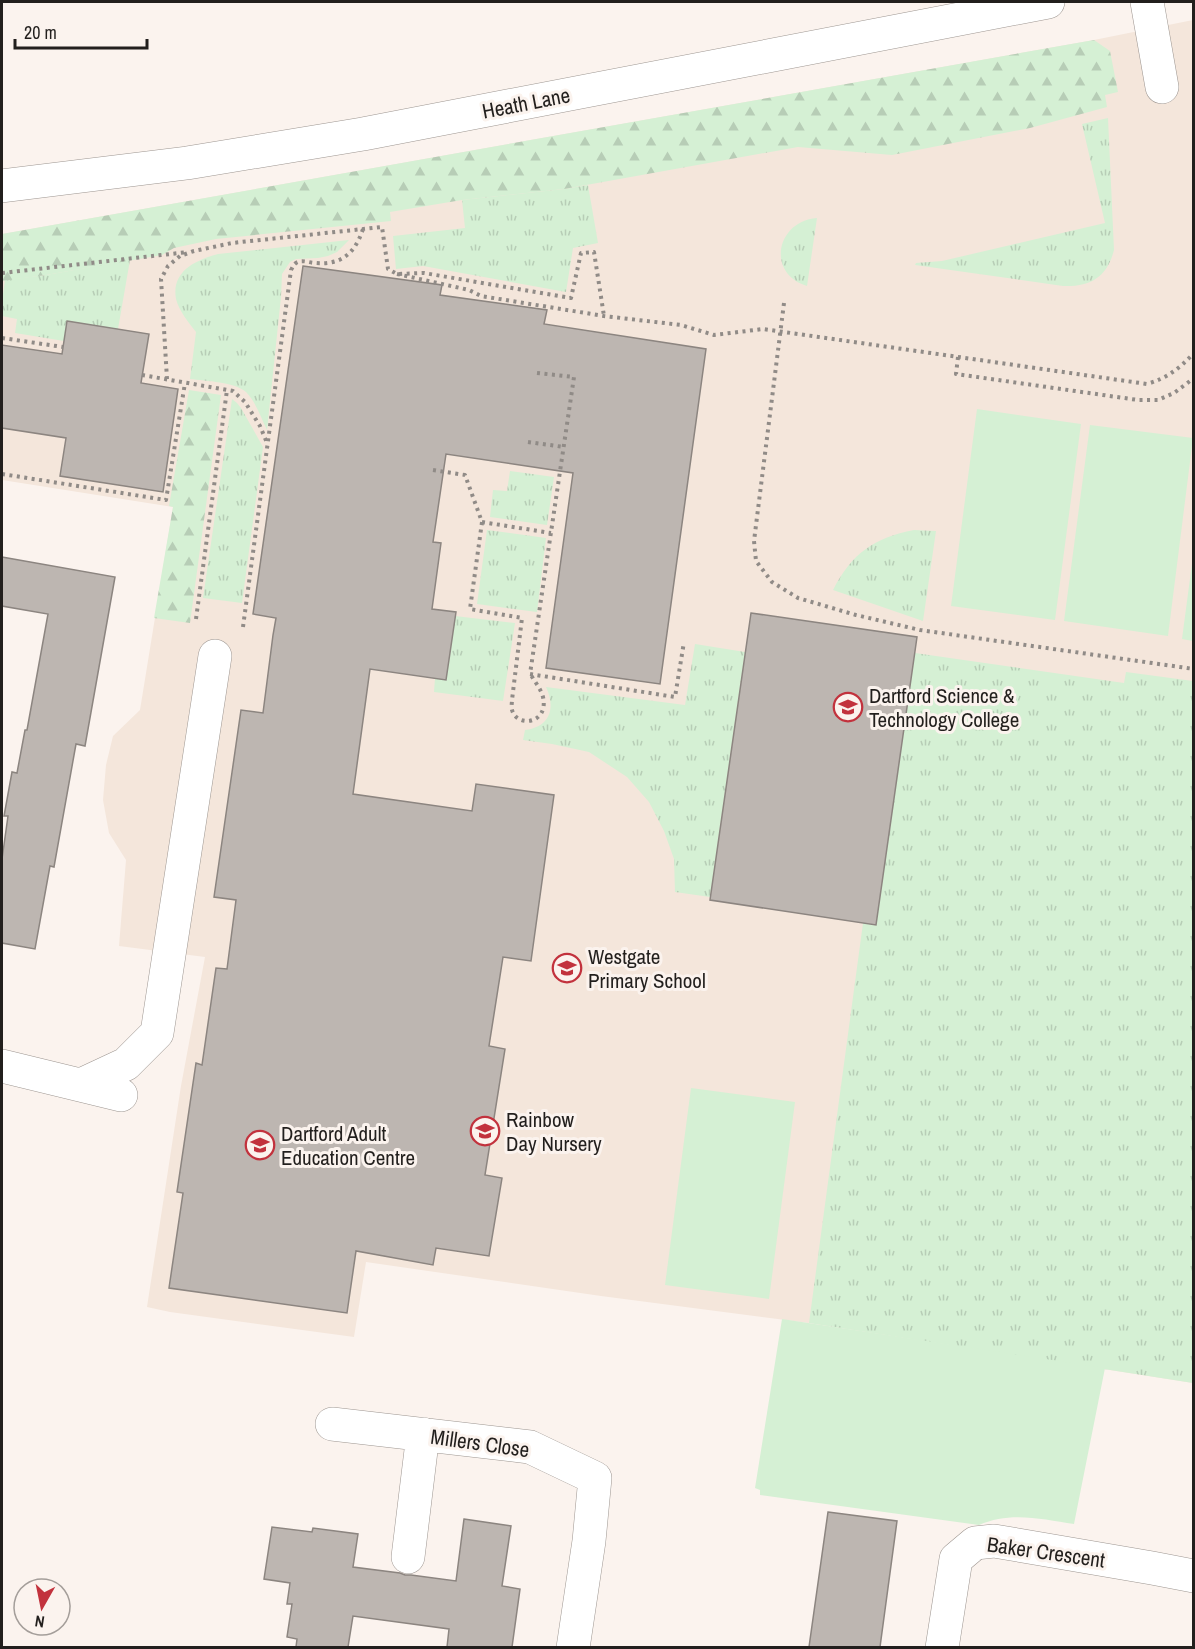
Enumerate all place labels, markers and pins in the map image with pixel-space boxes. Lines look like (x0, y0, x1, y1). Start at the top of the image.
place label: Dartford Science & Technology College (869, 681, 1019, 734)
school or university icon: Dartford Science & Technology College (832, 691, 864, 723)
place label: Westgate Primary School (588, 942, 706, 995)
school or university icon: Westgate Primary School (551, 952, 583, 984)
place label: Rainbow Day Nursery (506, 1105, 602, 1158)
school or university icon: Rainbow Day Nursery (469, 1115, 501, 1147)
place label: Dartford Adult Education Centre (281, 1119, 415, 1172)
school or university icon: Dartford Adult Education Centre (244, 1129, 276, 1161)

